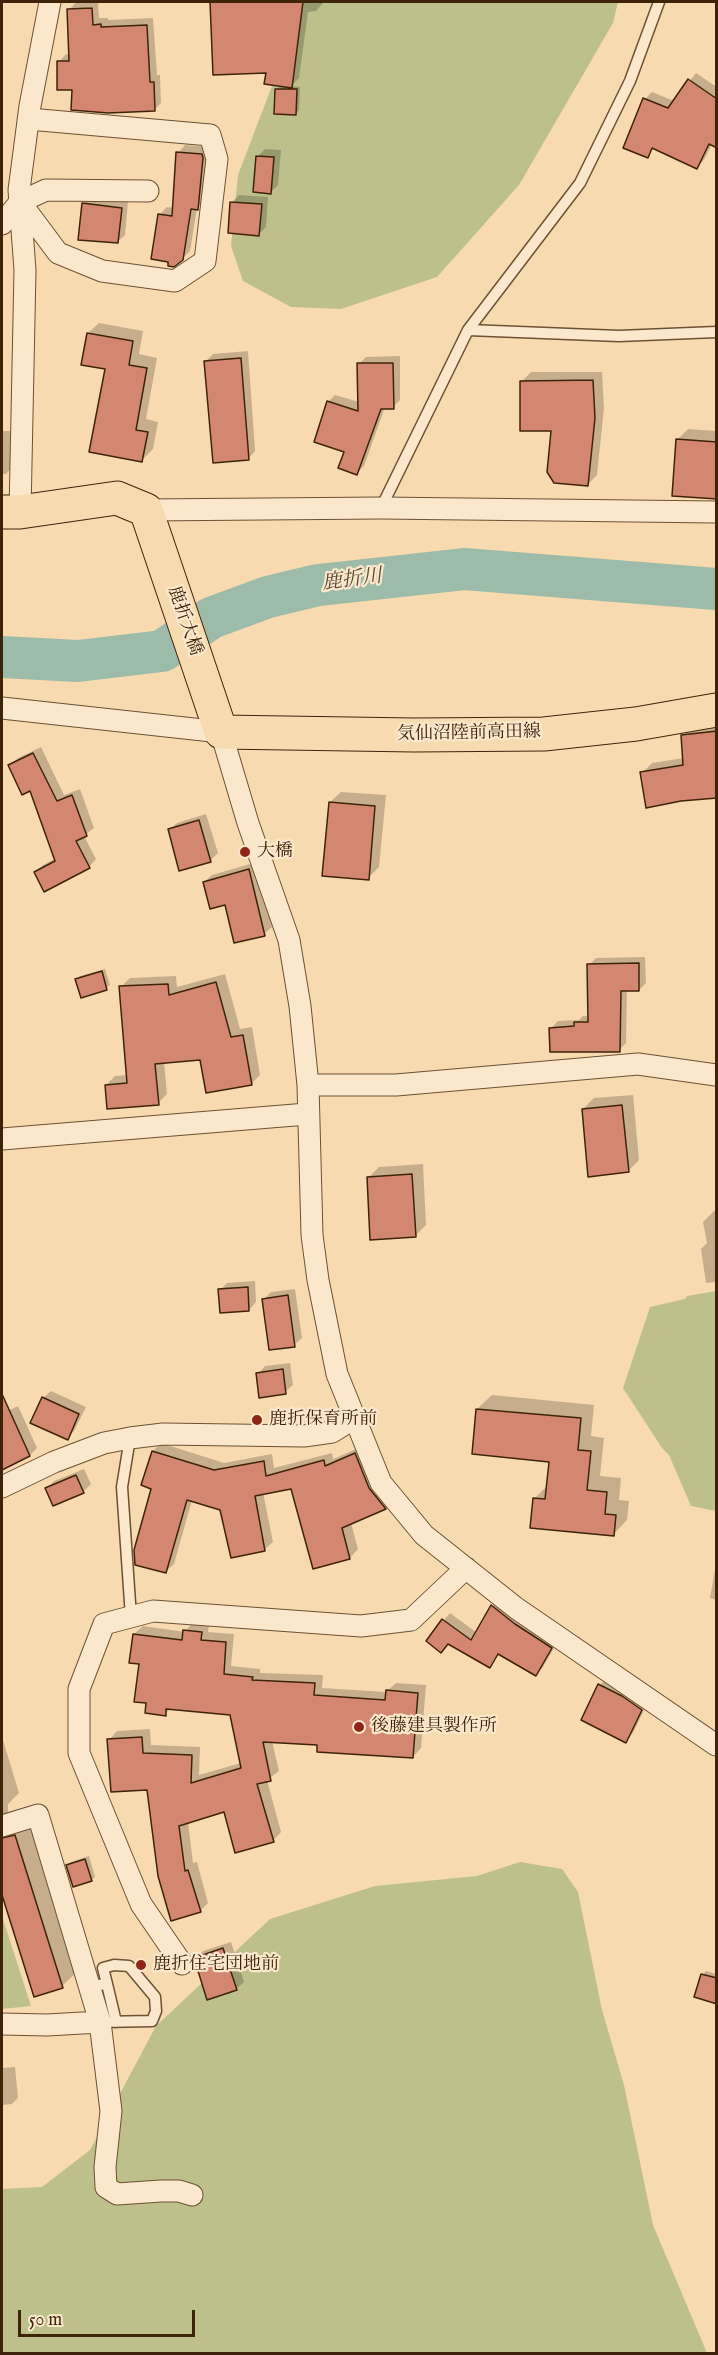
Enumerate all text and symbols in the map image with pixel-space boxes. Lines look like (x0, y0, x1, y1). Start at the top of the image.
water label: 鹿折川 (321, 565, 383, 597)
street label: 鹿折大橋 (162, 583, 206, 659)
street label: 気仙沼陸前高田線 (397, 722, 541, 746)
place label: 大橋 (257, 841, 293, 863)
marker: 大橋 (238, 845, 252, 859)
place label: 鹿折保育所前 (269, 1409, 377, 1431)
marker: 鹿折保育所前 (250, 1413, 264, 1427)
place label: 後藤建具製作所 (371, 1716, 497, 1738)
marker: 後藤建具製作所 (352, 1720, 366, 1734)
place label: 鹿折住宅団地前 (153, 1954, 279, 1976)
marker: 鹿折住宅団地前 (134, 1958, 148, 1972)
scale bar (21, 2298, 198, 2336)
text: 50 m (29, 2309, 62, 2332)

